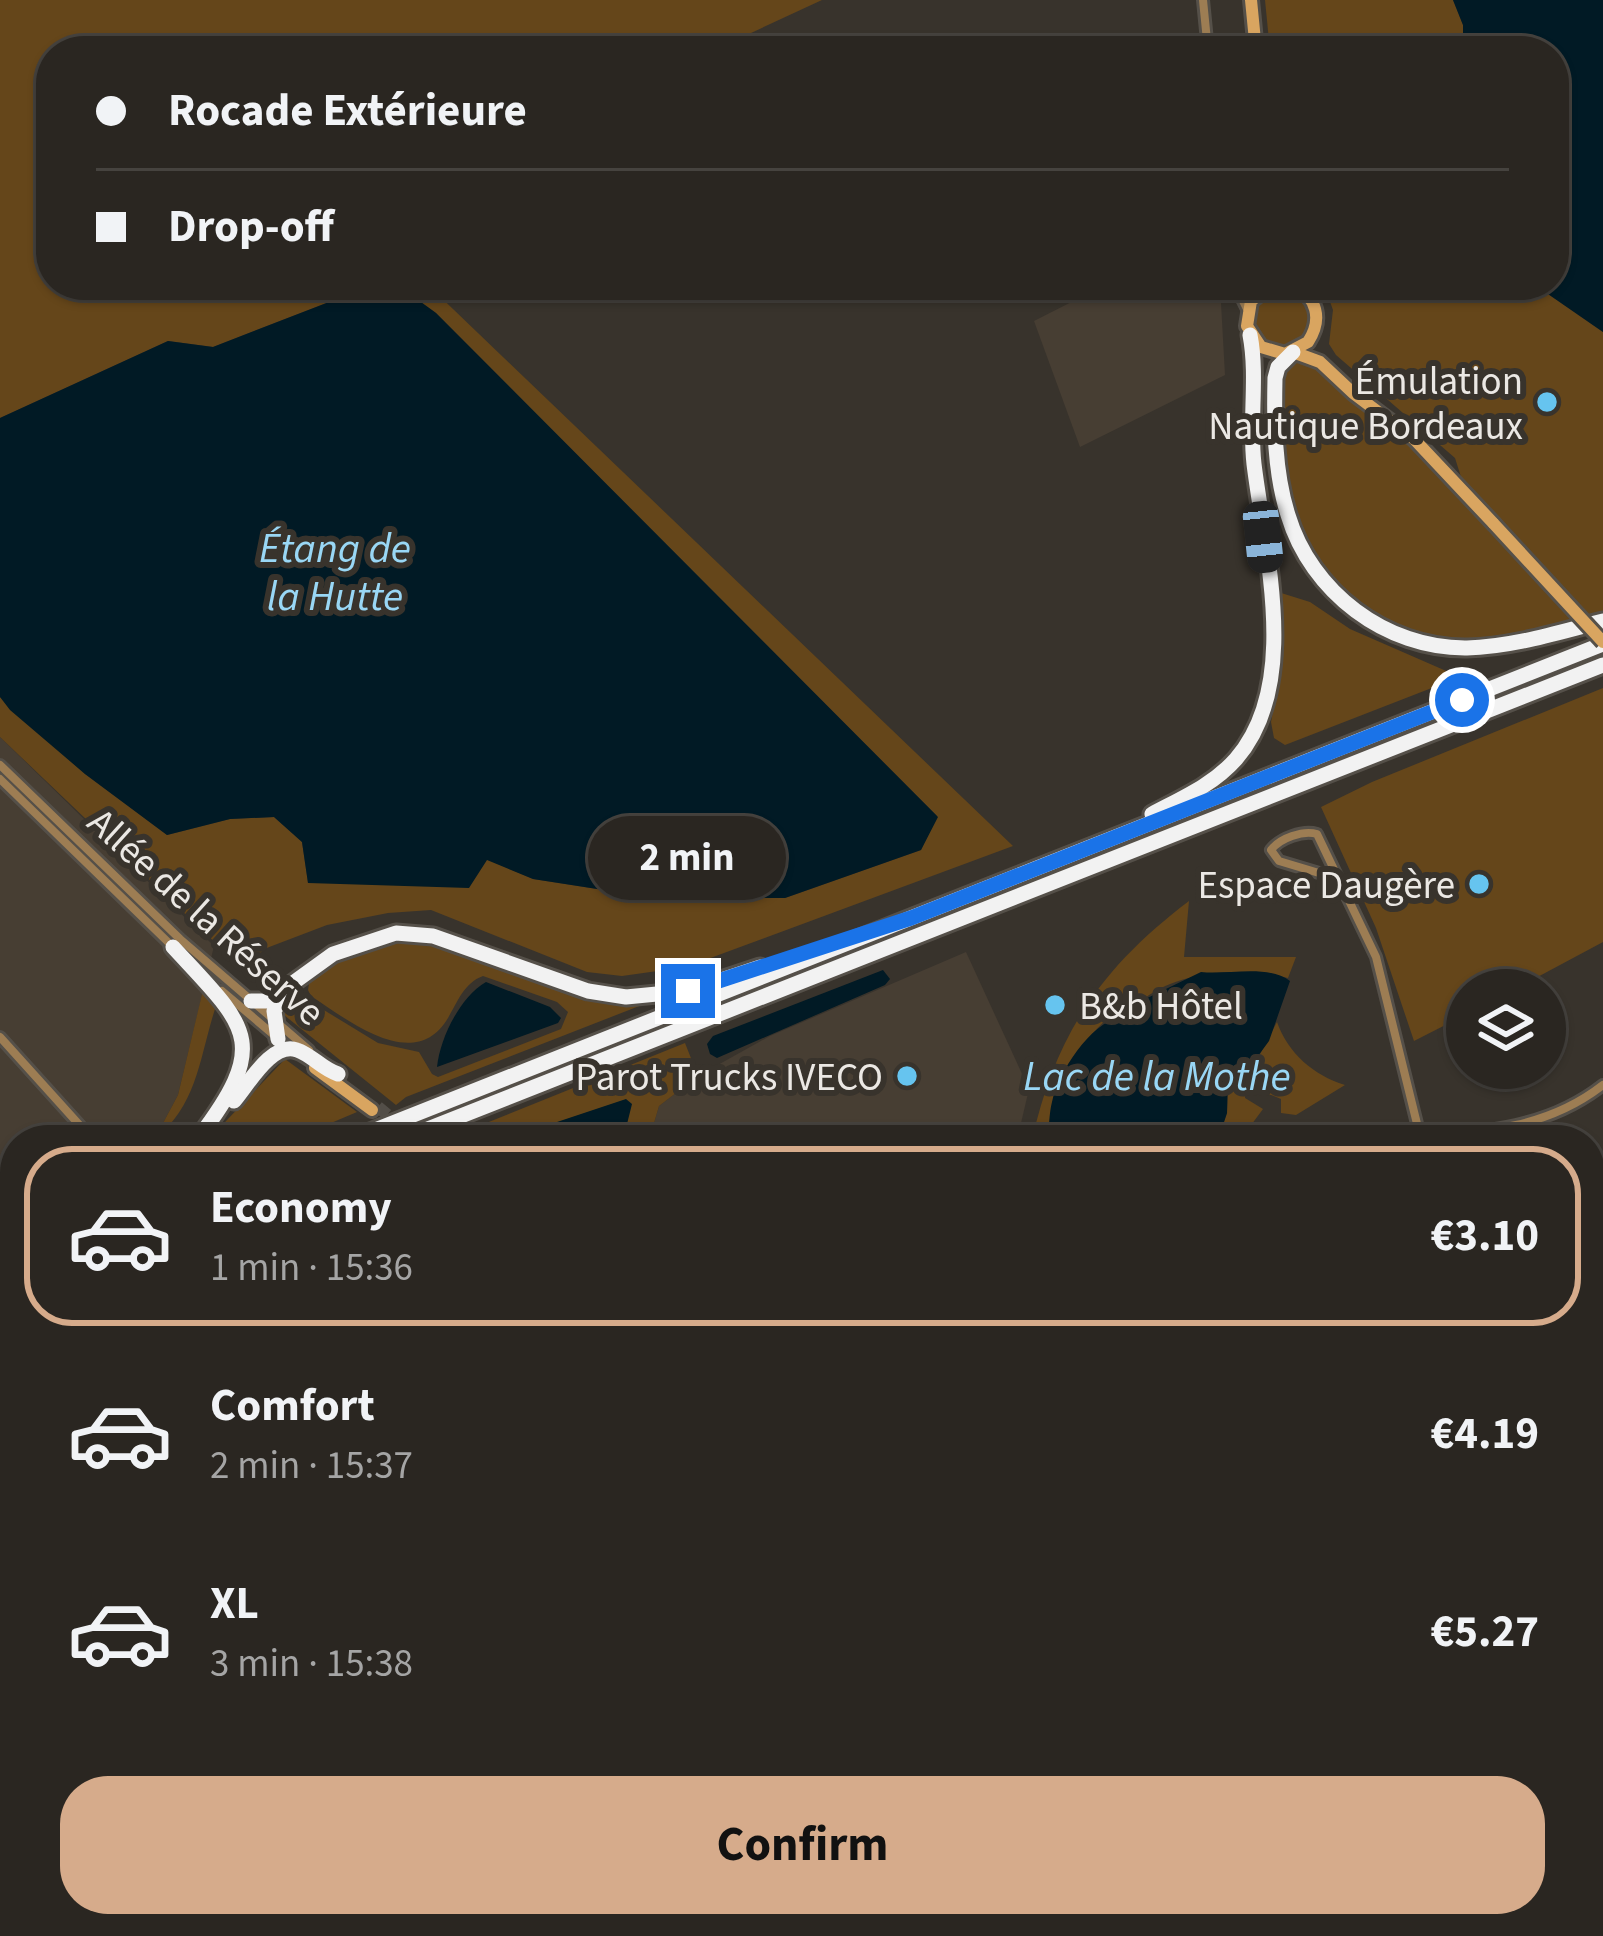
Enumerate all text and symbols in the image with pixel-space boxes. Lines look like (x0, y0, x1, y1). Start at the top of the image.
text: Rocade Extérieure (168, 79, 527, 143)
text: Drop-off (168, 195, 334, 259)
place label: Émulation Nautique Bordeaux (1208, 354, 1523, 455)
marker: Émulation Nautique Bordeaux (1534, 389, 1560, 415)
car (1241, 499, 1285, 575)
water label: Étang de la Hutte (259, 519, 411, 627)
route start (1435, 673, 1489, 727)
street label: Allée de la Réserve (75, 795, 337, 1040)
callout: 2 min (589, 817, 787, 901)
text: 2 min (640, 830, 734, 886)
place label: Espace Daugère (1197, 858, 1455, 914)
marker: Espace Daugère (1466, 871, 1492, 897)
route end (661, 964, 715, 1018)
map controls (1446, 969, 1566, 1089)
button: layers (1446, 969, 1566, 1089)
place label: B&b Hôtel (1079, 979, 1243, 1035)
marker: B&b Hôtel (1042, 992, 1068, 1018)
water label: Lac de la Mothe (1023, 1047, 1291, 1107)
place label: Parot Trucks IVECO (575, 1050, 883, 1106)
marker: Parot Trucks IVECO (894, 1063, 920, 1089)
text: Economy (210, 1176, 392, 1240)
icon: car (66, 1182, 174, 1290)
text: €3.10 (1430, 1204, 1539, 1268)
text: 1 min · 15:36 (210, 1240, 413, 1296)
text: Comfort (210, 1374, 375, 1438)
icon: car (66, 1380, 174, 1488)
text: €4.19 (1430, 1402, 1539, 1466)
text: 2 min · 15:37 (210, 1438, 413, 1494)
text: XL (210, 1572, 259, 1636)
icon: car (66, 1578, 174, 1686)
text: €5.27 (1430, 1600, 1539, 1664)
text: 3 min · 15:38 (210, 1636, 413, 1692)
button: Confirm (60, 1776, 1545, 1914)

